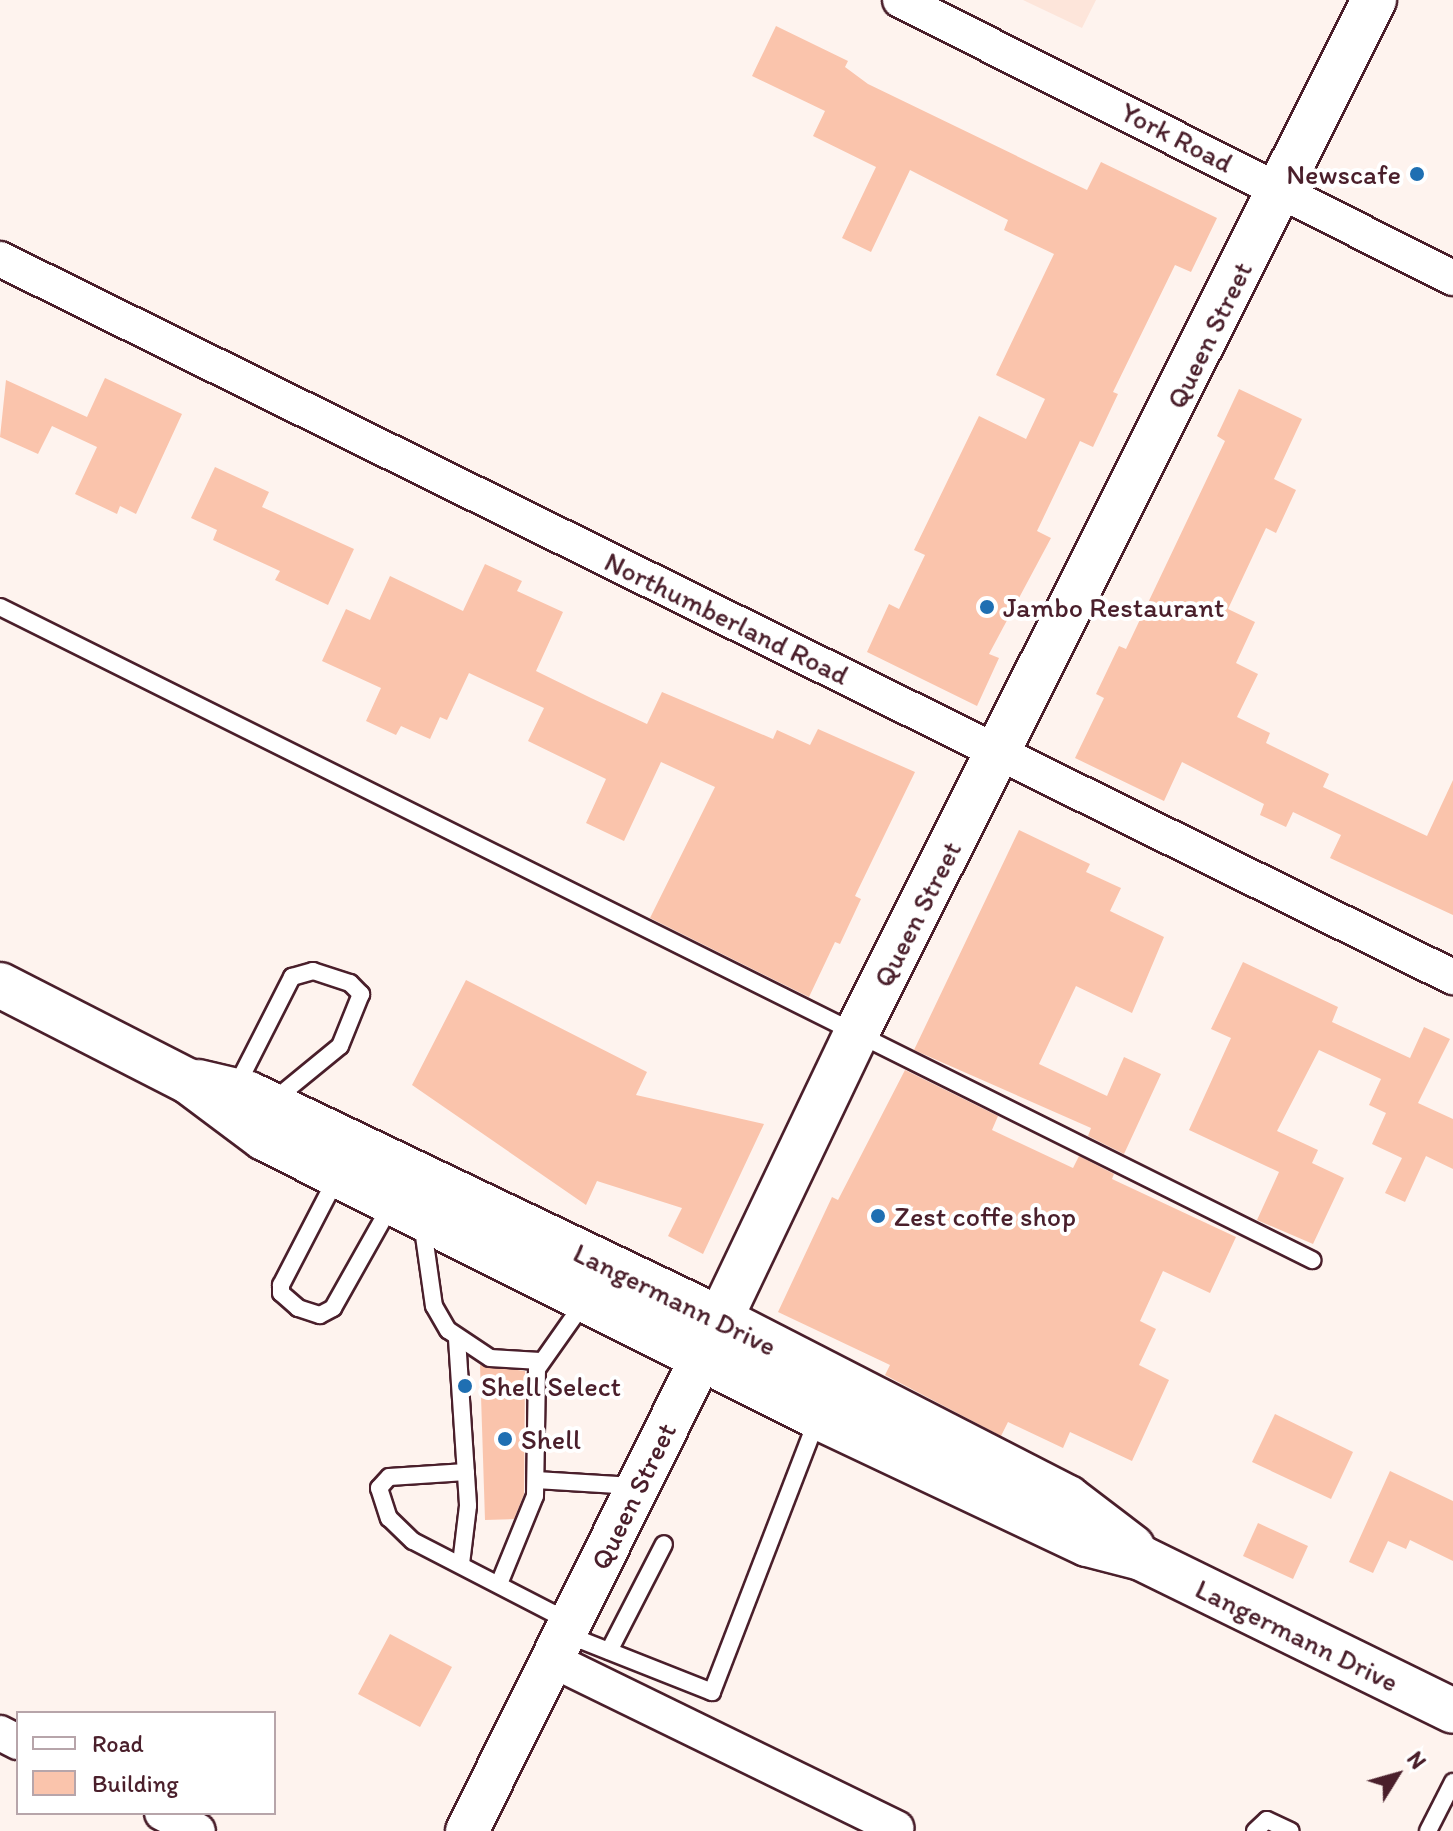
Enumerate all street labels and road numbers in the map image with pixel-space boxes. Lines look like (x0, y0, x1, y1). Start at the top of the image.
street label: York Road (1116, 95, 1238, 179)
street label: Queen Street (1159, 256, 1259, 414)
street label: Northumberland Road (600, 544, 854, 692)
street label: Queen Street (866, 836, 968, 992)
street label: Langermann Drive (568, 1235, 782, 1363)
street label: Queen Street (583, 1417, 683, 1575)
street label: Langermann Drive (1190, 1571, 1404, 1699)

